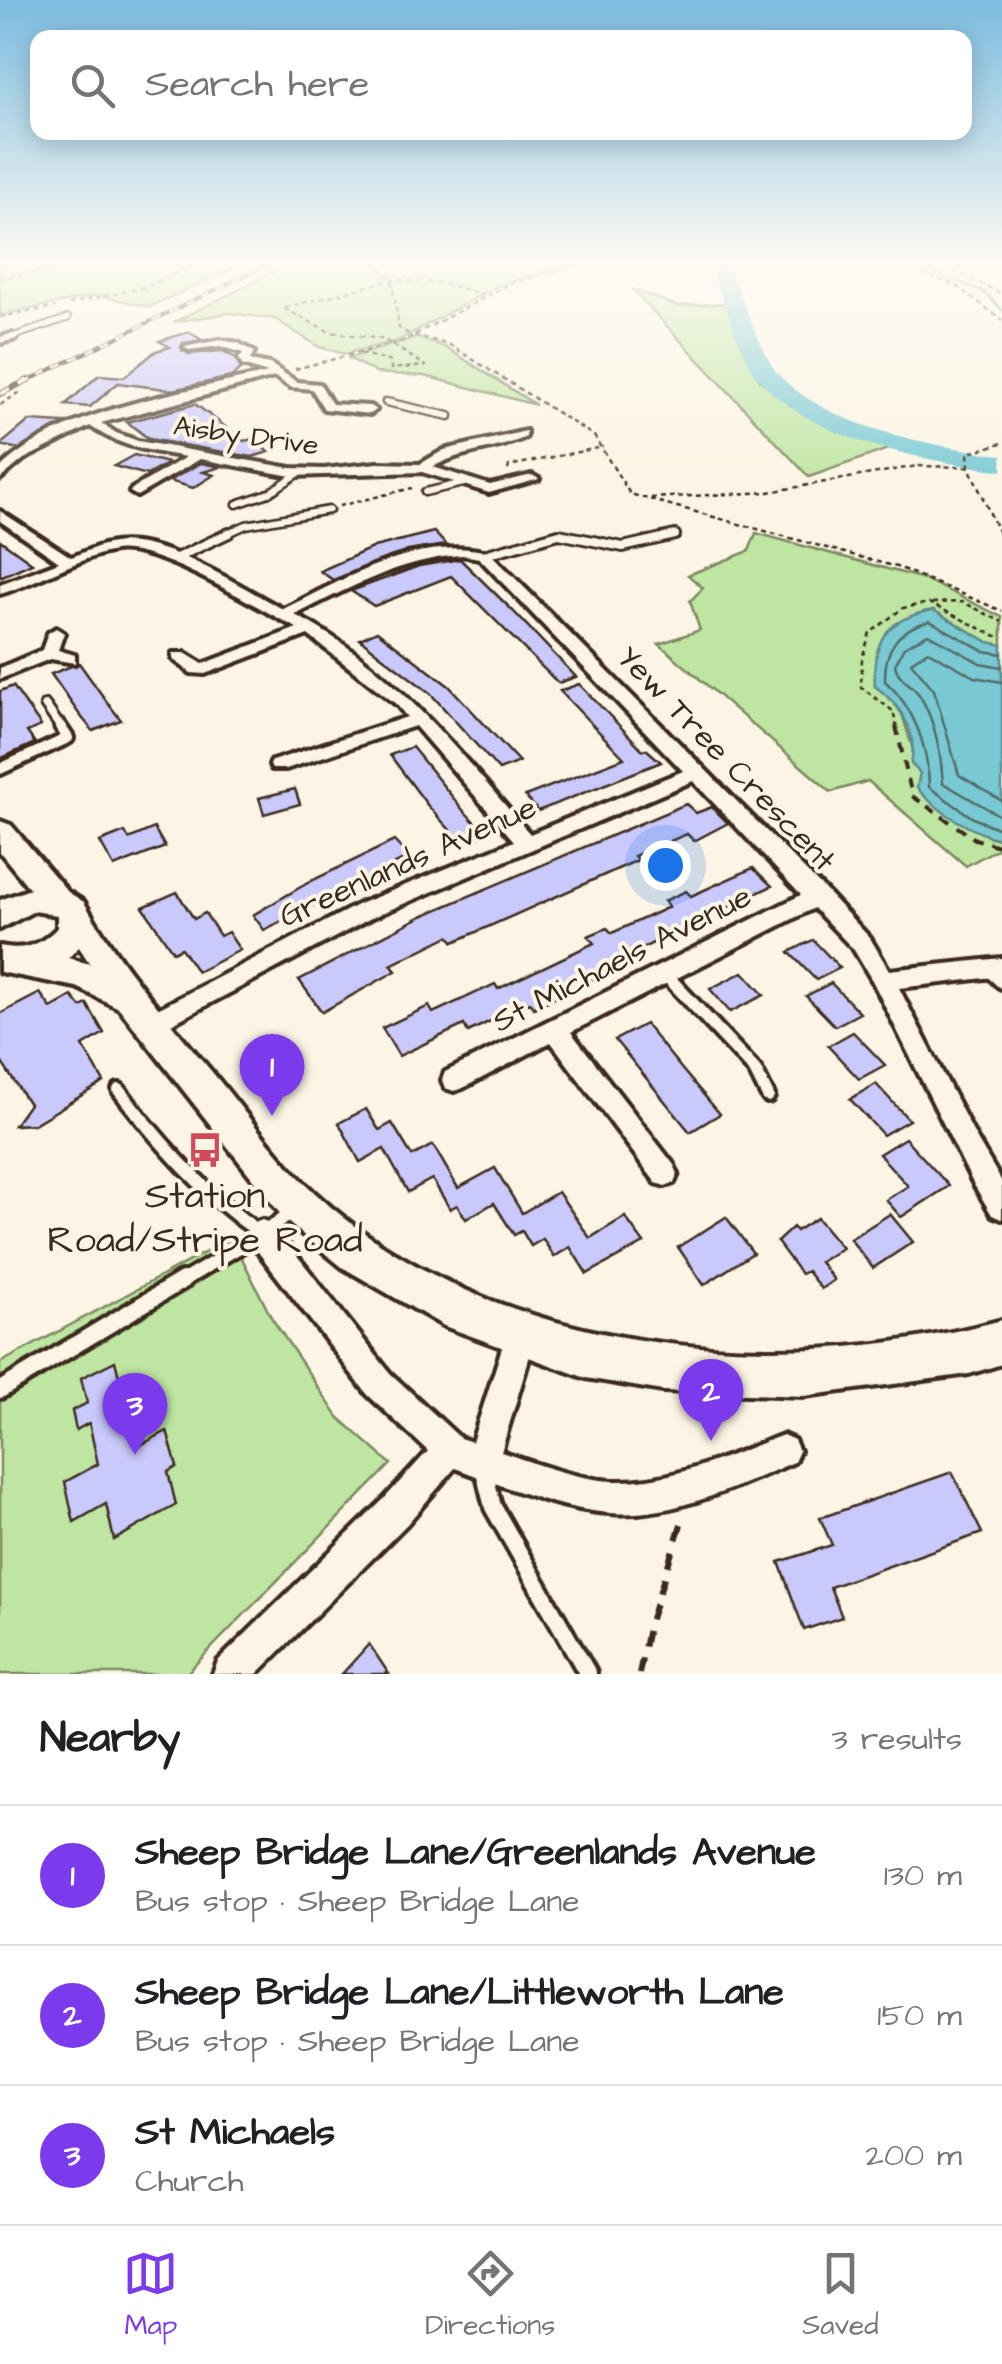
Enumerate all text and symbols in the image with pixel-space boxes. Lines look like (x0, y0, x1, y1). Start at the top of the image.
search box (30, 30, 972, 140)
icon: search (65, 58, 120, 113)
text: Search here (145, 59, 369, 111)
street label: Aisby Drive (171, 407, 321, 467)
street label: Yew Tree Crescent (606, 636, 846, 882)
street label: Greenlands Avenue (272, 785, 544, 939)
your location (640, 840, 691, 891)
street label: St Michaels Avenue (485, 874, 759, 1044)
pin: 1 (240, 1034, 304, 1116)
bus stop icon: Station Road/Stripe Road (186, 1131, 224, 1169)
place label: Station Road/Stripe Road (47, 1171, 363, 1267)
pin: 2 (678, 1358, 744, 1441)
pin: 3 (102, 1372, 168, 1455)
text: Nearby (40, 1710, 180, 1768)
text: 3 results (832, 1717, 962, 1762)
text: Sheep Bridge Lane/Greenlands Avenue (135, 1827, 816, 1879)
text: 1 (70, 1853, 75, 1898)
text: 130 m (884, 1853, 962, 1898)
text: Bus stop · Sheep Bridge Lane (135, 1879, 580, 1924)
text: Sheep Bridge Lane/Littleworth Lane (135, 1967, 784, 2019)
text: 2 (63, 1993, 82, 2038)
text: 150 m (877, 1993, 962, 2038)
text: Bus stop · Sheep Bridge Lane (135, 2019, 580, 2064)
text: St Michaels (135, 2107, 335, 2159)
text: 3 (64, 2133, 81, 2178)
text: 200 m (866, 2133, 962, 2178)
text: Church (135, 2159, 244, 2204)
tab: Map (123, 2246, 178, 2345)
tab: Directions (425, 2246, 555, 2345)
tab: Saved (802, 2246, 879, 2345)

